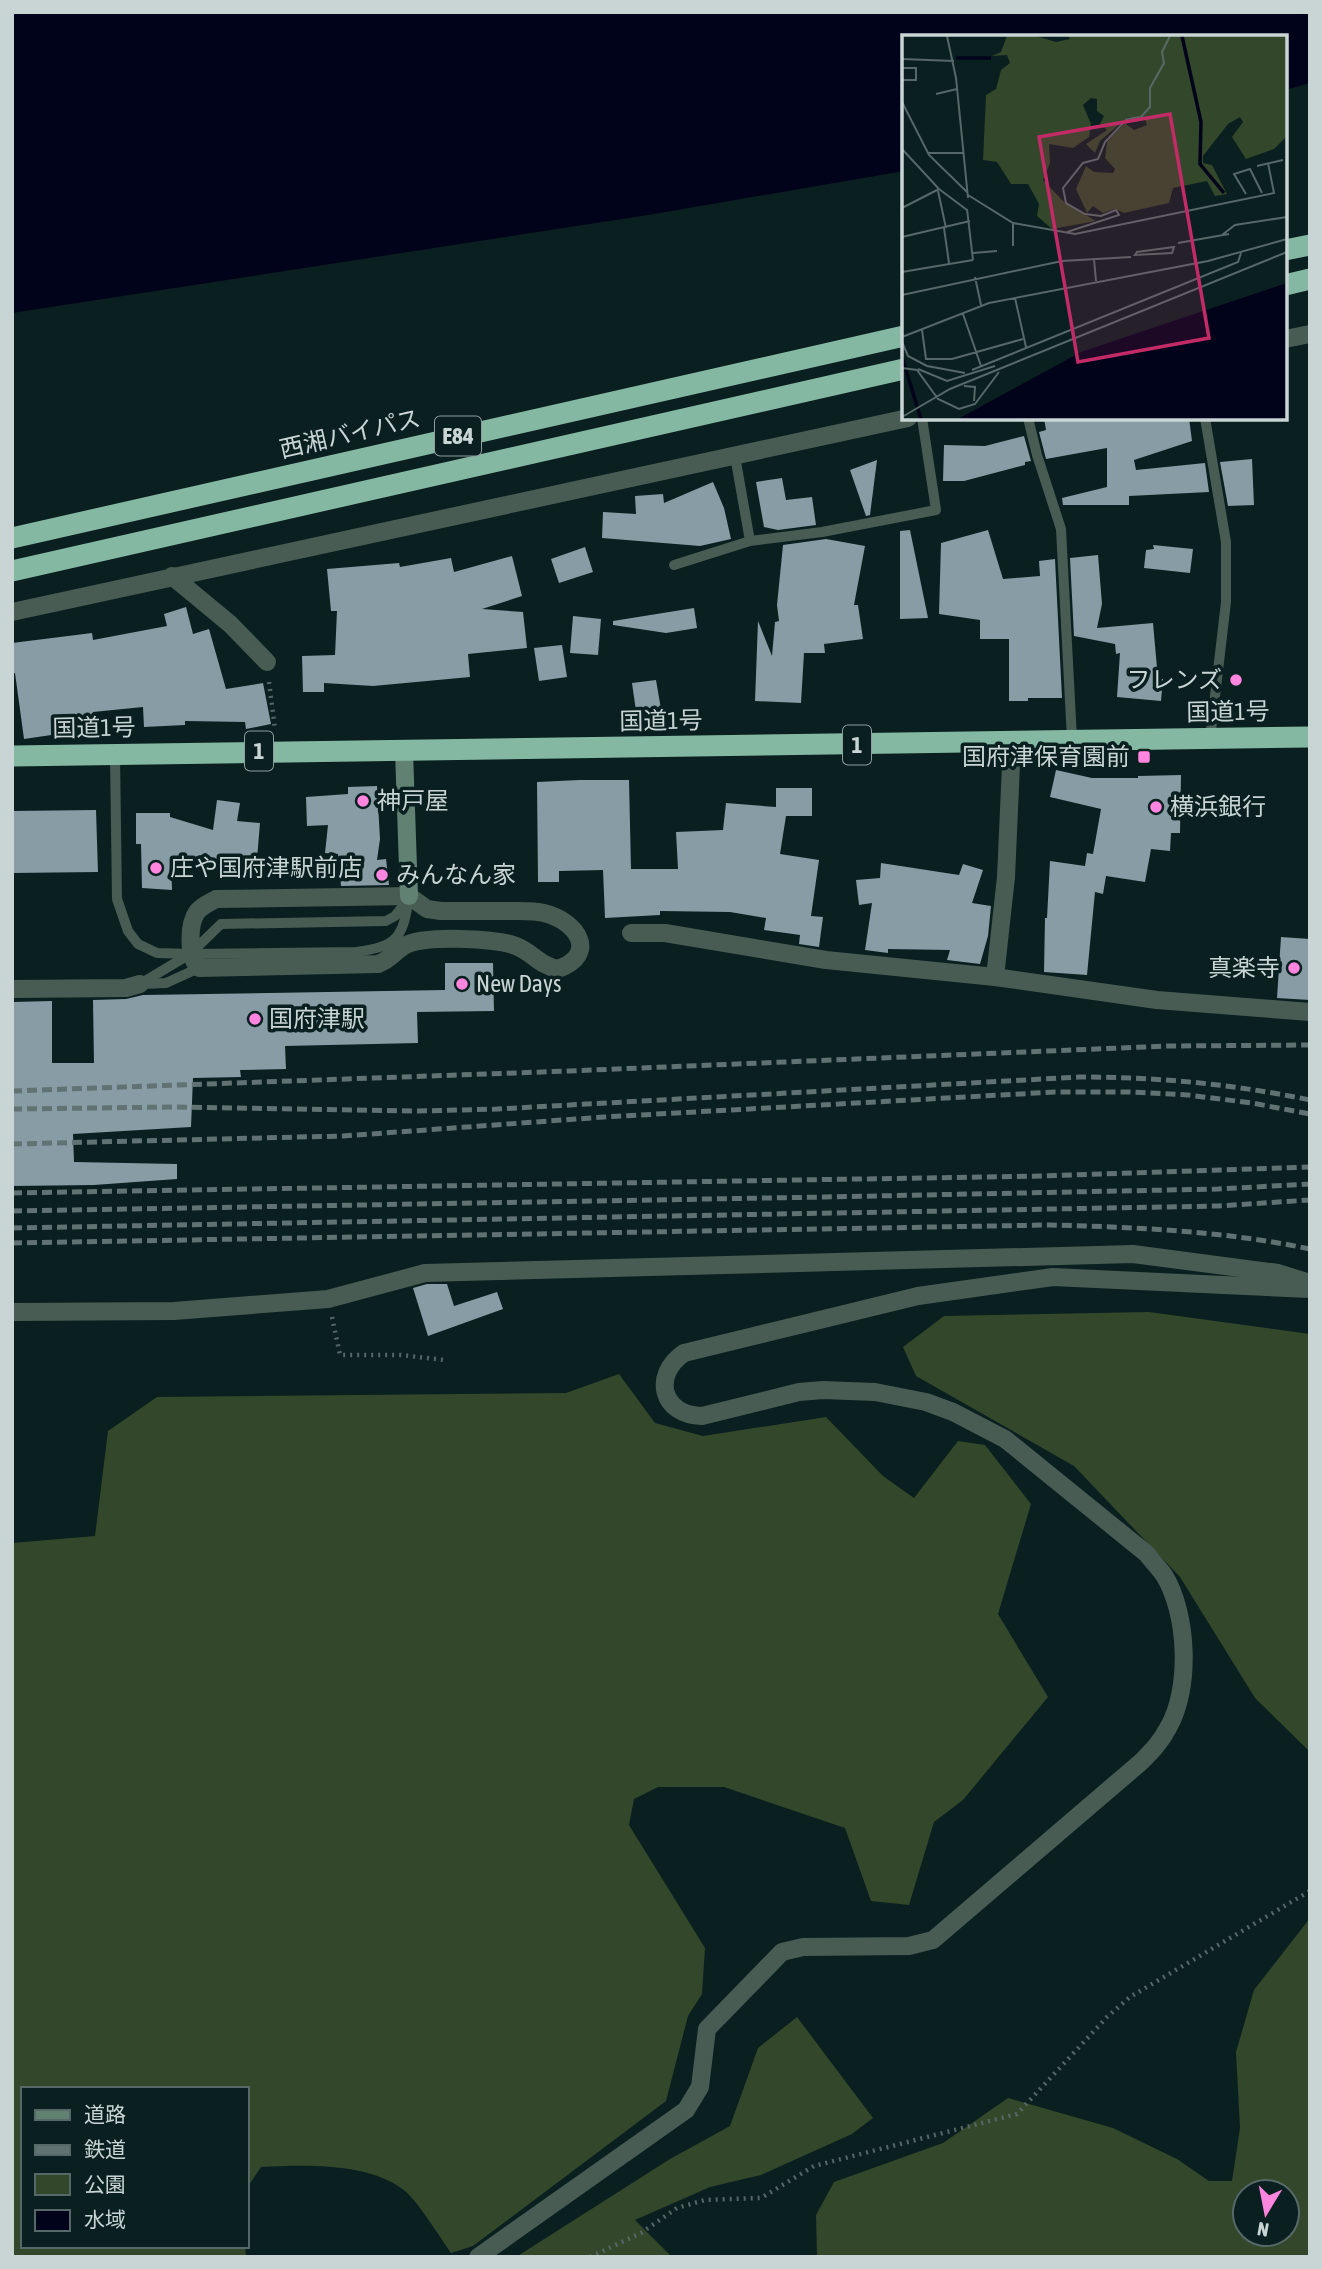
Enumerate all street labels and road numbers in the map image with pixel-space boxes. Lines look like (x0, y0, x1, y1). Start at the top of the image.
street label: 西湘バイパス (277, 404, 423, 463)
road number: E84 (435, 416, 481, 456)
street label: 国道1号 (1186, 697, 1270, 726)
street label: 国道1号 (619, 706, 703, 735)
street label: 国道1号 (52, 713, 136, 742)
road number: 1 (843, 726, 871, 764)
road number: 1 (245, 732, 273, 771)

